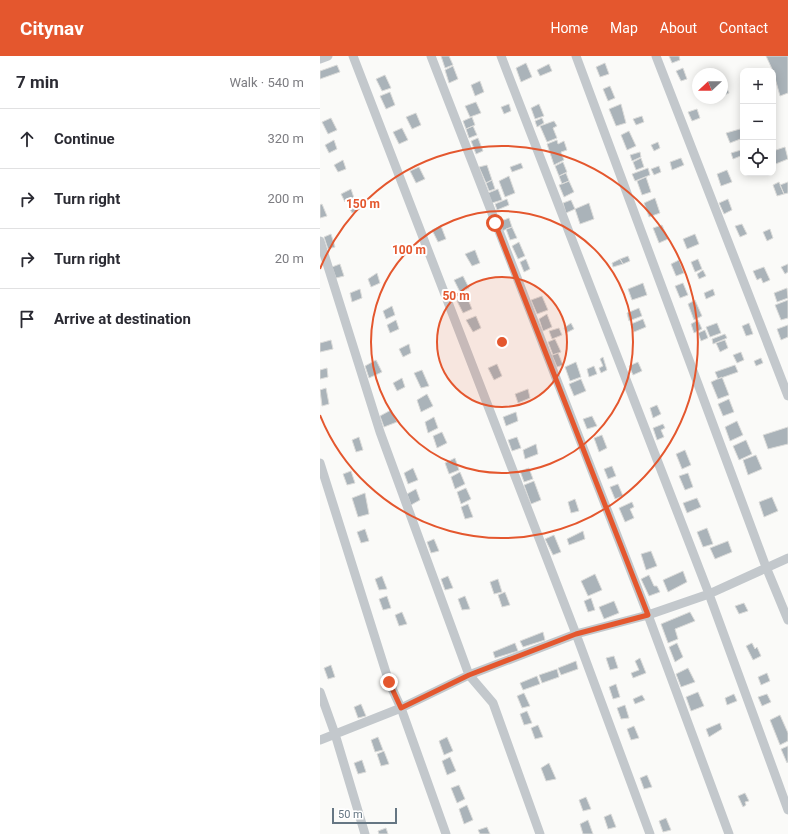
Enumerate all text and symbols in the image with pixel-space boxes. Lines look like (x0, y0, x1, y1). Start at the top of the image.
text: Citynav (20, 17, 84, 40)
text: Home (550, 20, 588, 36)
text: Map (610, 20, 638, 36)
text: About (660, 20, 697, 36)
text: Contact (719, 20, 768, 36)
north arrow (692, 68, 728, 104)
map controls (740, 68, 776, 176)
button: + (740, 68, 776, 104)
text: 7 min (16, 72, 59, 92)
text: Walk · 540 m (229, 75, 304, 90)
button: − (740, 104, 776, 140)
icon: ahead (16, 128, 38, 150)
text: Continue (54, 130, 115, 148)
text: 320 m (267, 131, 304, 146)
button: locate (740, 140, 776, 176)
icon: right (16, 188, 38, 210)
text: Turn right (54, 190, 120, 208)
text: 200 m (267, 191, 304, 206)
text: 150 m (346, 197, 380, 211)
route start (486, 214, 504, 232)
text: 100 m (392, 243, 426, 257)
icon: right (16, 248, 38, 270)
text: Turn right (54, 250, 120, 268)
text: 20 m (275, 251, 304, 266)
text: 50 m (442, 289, 470, 303)
icon: arrive (16, 308, 38, 330)
text: Arrive at destination (54, 310, 191, 328)
centre of rings (495, 335, 509, 349)
route end (380, 673, 398, 691)
scale bar (332, 806, 397, 825)
text: 50 m (338, 808, 363, 821)

